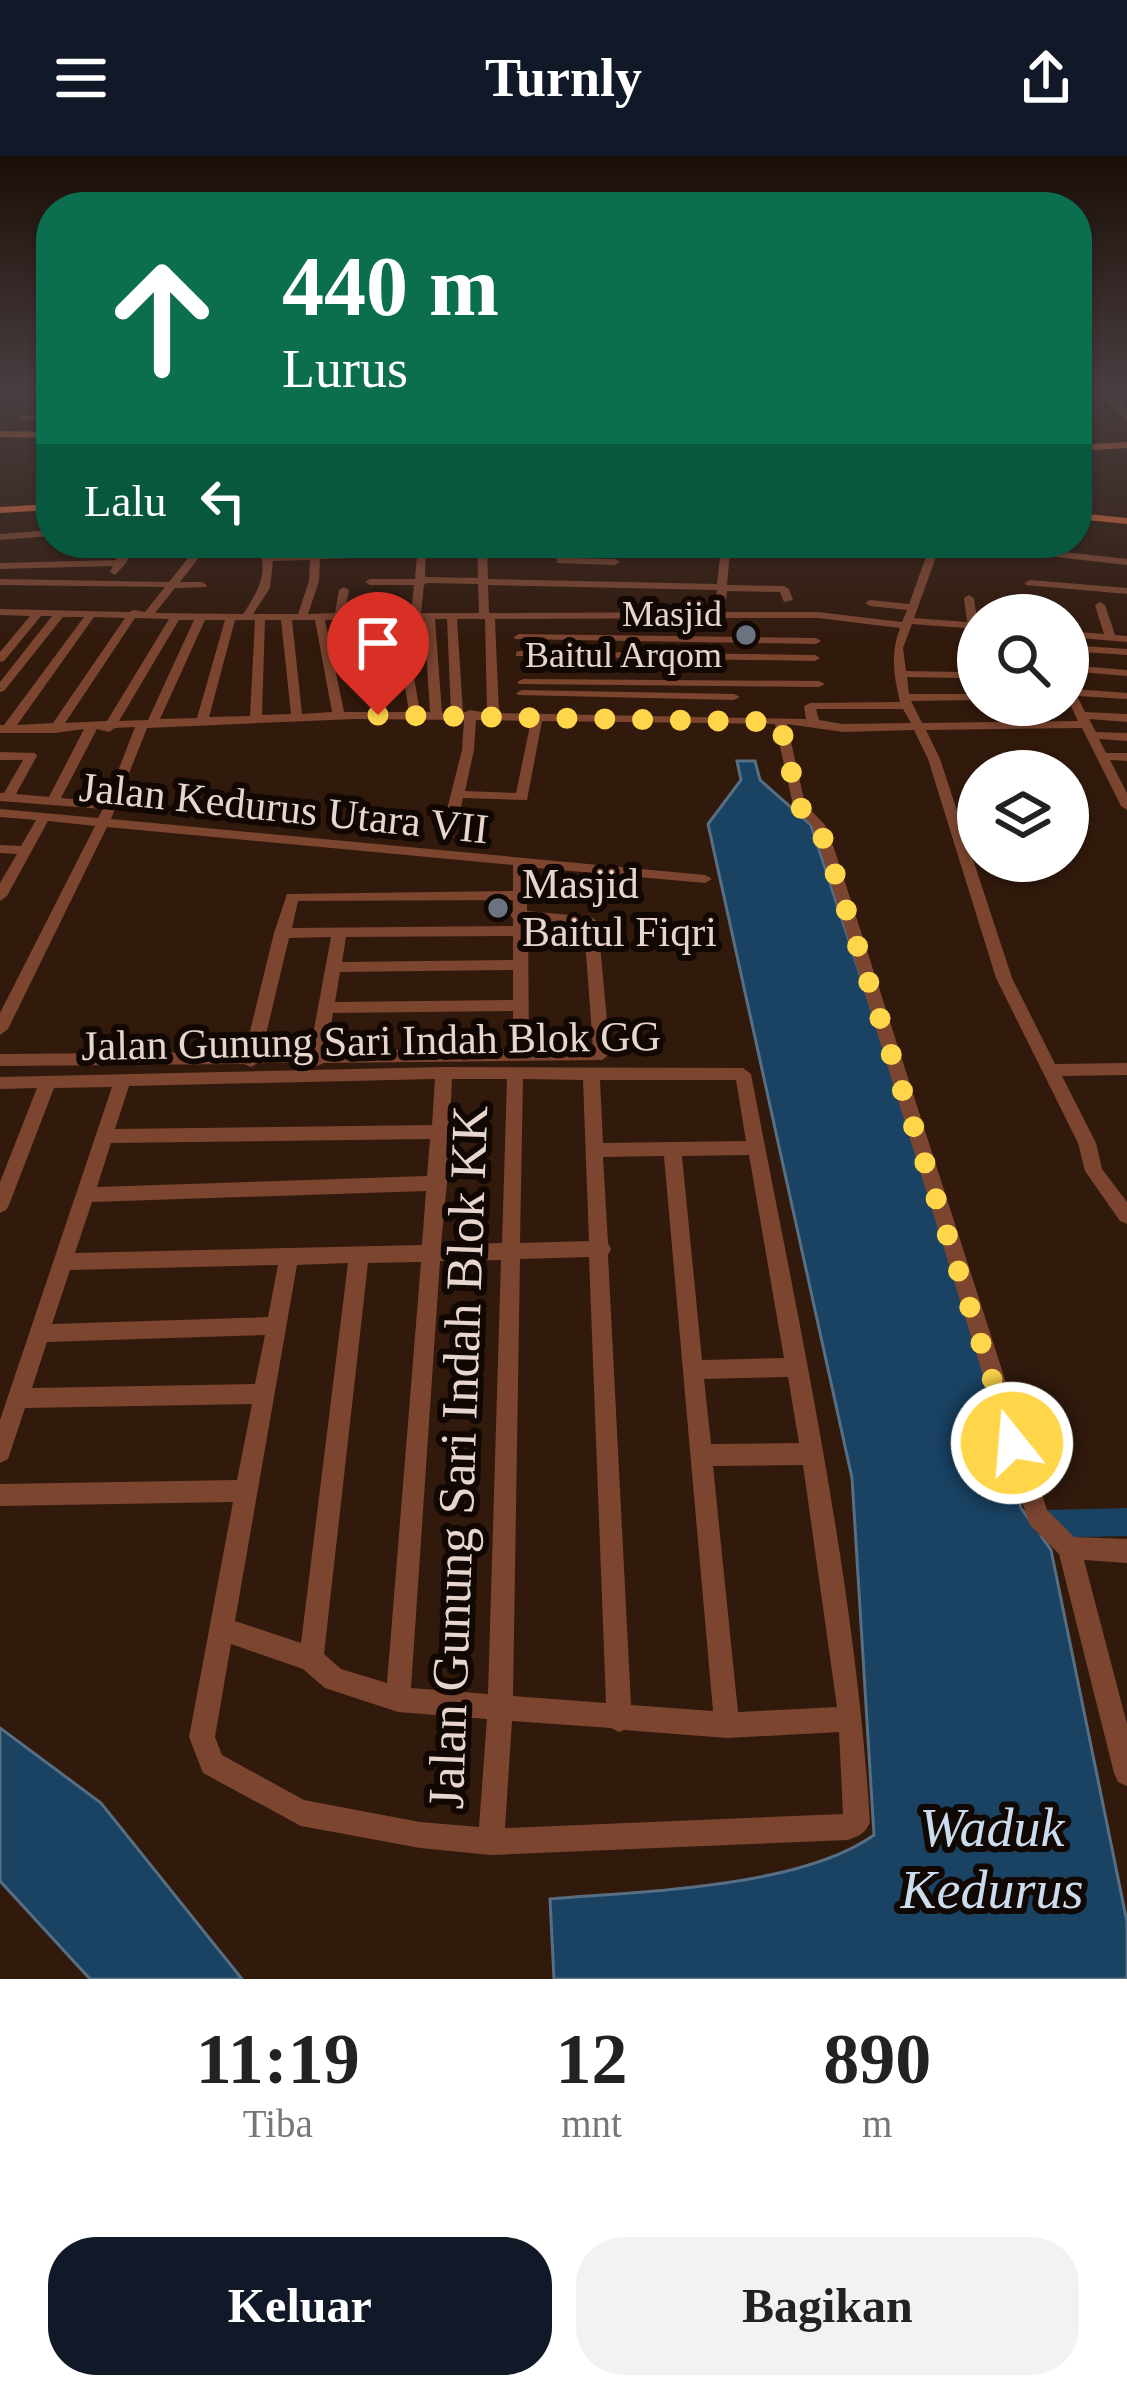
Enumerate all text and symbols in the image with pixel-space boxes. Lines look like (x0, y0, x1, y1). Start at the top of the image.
icon: menu (48, 45, 114, 111)
icon: share (1013, 45, 1079, 111)
text: Turnly (485, 48, 642, 108)
icon: ahead (84, 240, 240, 396)
text: 440 m (282, 240, 499, 333)
text: Lurus (282, 339, 408, 399)
icon: left (190, 468, 256, 534)
text: Lalu (84, 476, 166, 526)
pin (327, 592, 429, 715)
place label: Masjid Baitul Arqom (525, 594, 722, 675)
map controls (957, 594, 1089, 882)
button: search (957, 594, 1089, 726)
icon: arrive (345, 610, 411, 676)
marker: Masjid Baitul Arqom (733, 622, 759, 648)
button: layers (957, 750, 1089, 882)
street label: Jalan Kedurus Utara VII (77, 764, 491, 852)
place label: Masjid Baitul Fiqri (522, 861, 717, 955)
marker: Masjid Baitul Fiqri (485, 895, 511, 921)
street label: Jalan Gunung Sari Indah Blok GG (81, 1013, 661, 1069)
street label: Jalan Gunung Sari Indah Blok KK (418, 1104, 498, 1810)
position arrow (949, 1380, 1075, 1506)
water label: Waduk Kedurus (899, 1798, 1084, 1920)
text: 11:19 (196, 2019, 360, 2099)
text: 12 (555, 2019, 627, 2099)
text: 890 (823, 2019, 931, 2099)
text: Tiba (243, 2102, 313, 2145)
text: mnt (561, 2102, 622, 2145)
text: m (862, 2102, 892, 2145)
button: Keluar (48, 2237, 552, 2375)
button: Bagikan (576, 2237, 1079, 2375)

